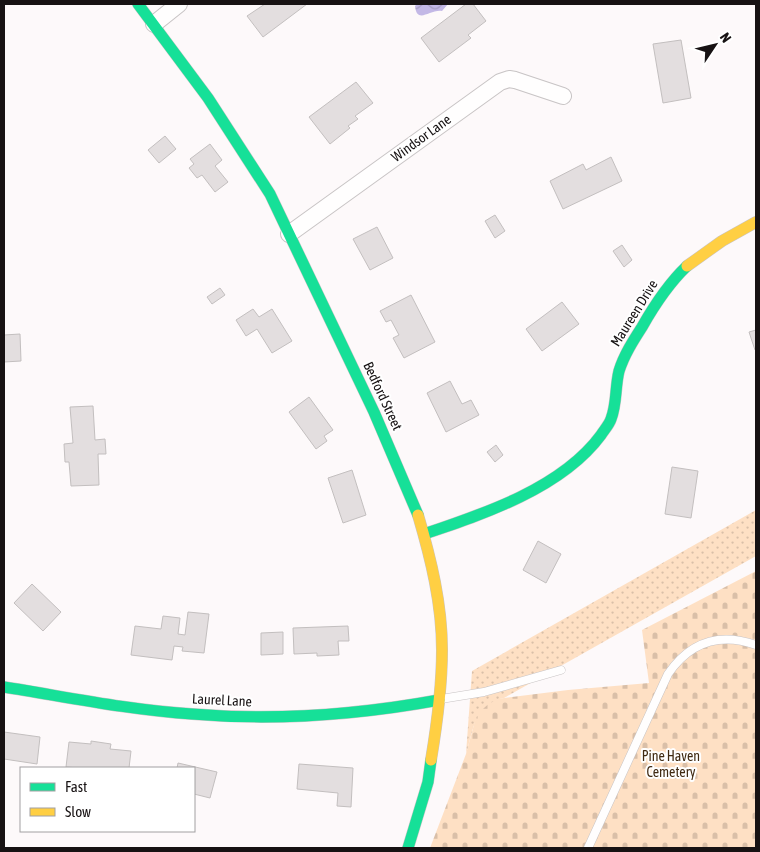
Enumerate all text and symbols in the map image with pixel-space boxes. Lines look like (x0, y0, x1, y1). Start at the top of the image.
north arrow (690, 20, 740, 70)
text: N (717, 30, 735, 46)
street label: Windsor Lane (388, 111, 454, 165)
street label: Maureen Drive (607, 277, 661, 349)
street label: Bedford Street (360, 359, 406, 433)
street label: Laurel Lane (192, 690, 252, 710)
park label: Pine Haven Cemetery (642, 748, 700, 780)
legend (20, 767, 195, 832)
text: Fast (65, 778, 87, 795)
text: Slow (65, 803, 91, 820)

